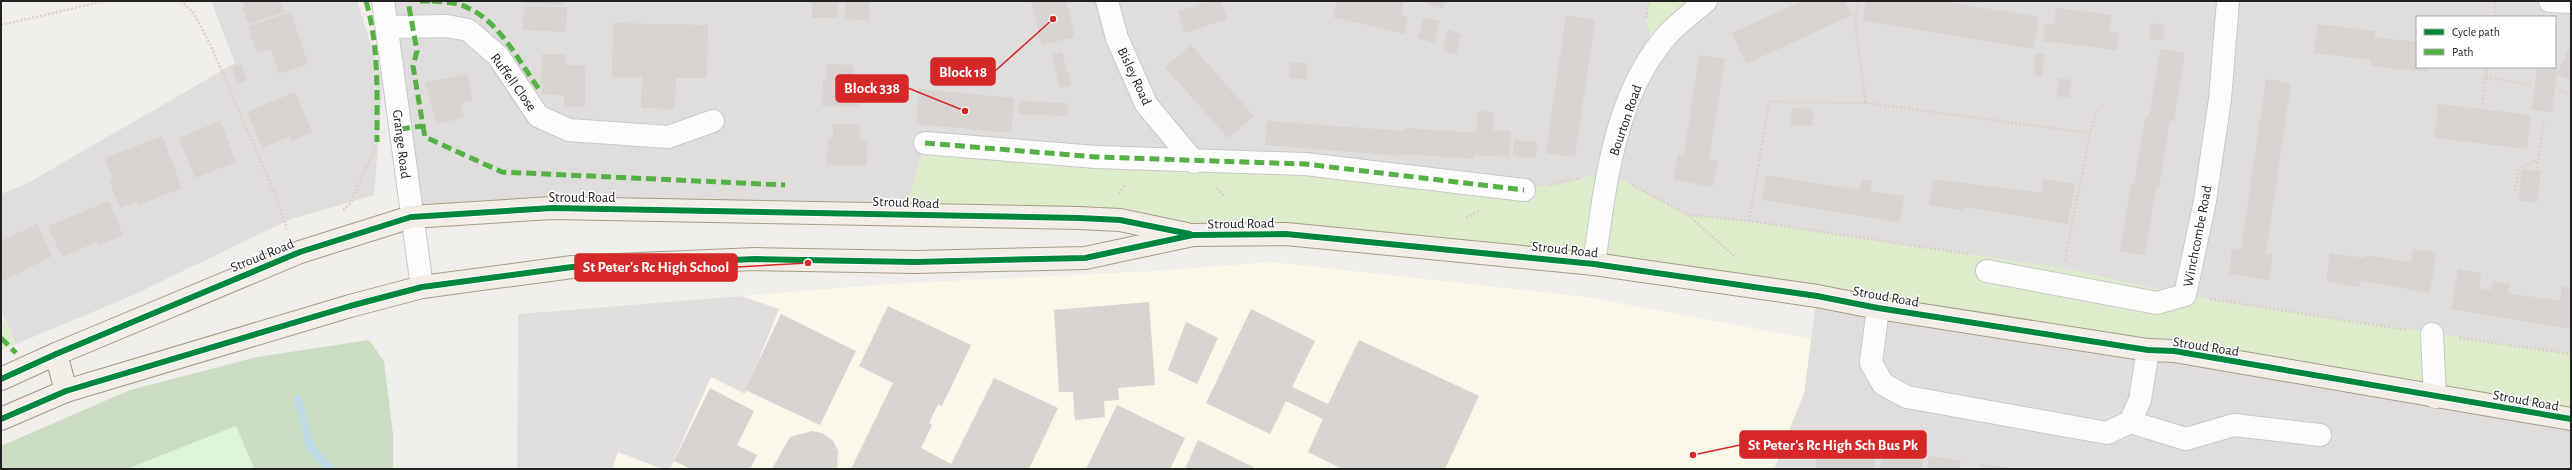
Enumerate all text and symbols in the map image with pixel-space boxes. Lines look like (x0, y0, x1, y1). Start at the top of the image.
legend (2416, 16, 2556, 68)
text: Cycle path (2452, 26, 2500, 39)
street label: Bisley Road (1115, 45, 1154, 108)
text: Path (2452, 46, 2474, 58)
street label: Ruffell Close (488, 51, 539, 114)
callout: Block 18 (931, 58, 995, 85)
text: Block 18 (939, 65, 987, 80)
callout: Block 338 (836, 75, 908, 102)
text: Block 338 (844, 81, 900, 96)
street label: Bourton Road (1607, 83, 1645, 158)
street label: Grange Road (390, 109, 412, 179)
street label: Winchcombe Road (2181, 184, 2215, 288)
street label: Stroud Road (549, 191, 616, 205)
street label: Stroud Road (872, 195, 940, 211)
street label: Stroud Road (1207, 216, 1275, 232)
street label: Stroud Road (229, 237, 296, 275)
street label: Stroud Road (1531, 240, 1599, 260)
callout: St Peter's Rc High School (575, 254, 737, 281)
text: St Peter's Rc High School (583, 260, 729, 275)
street label: Stroud Road (1852, 284, 1920, 310)
street label: Stroud Road (2172, 335, 2240, 359)
street label: Stroud Road (2492, 388, 2560, 414)
callout: St Peter's Rc High Sch Bus Pk (1740, 431, 1926, 458)
text: St Peter's Rc High Sch Bus Pk (1748, 438, 1919, 453)

